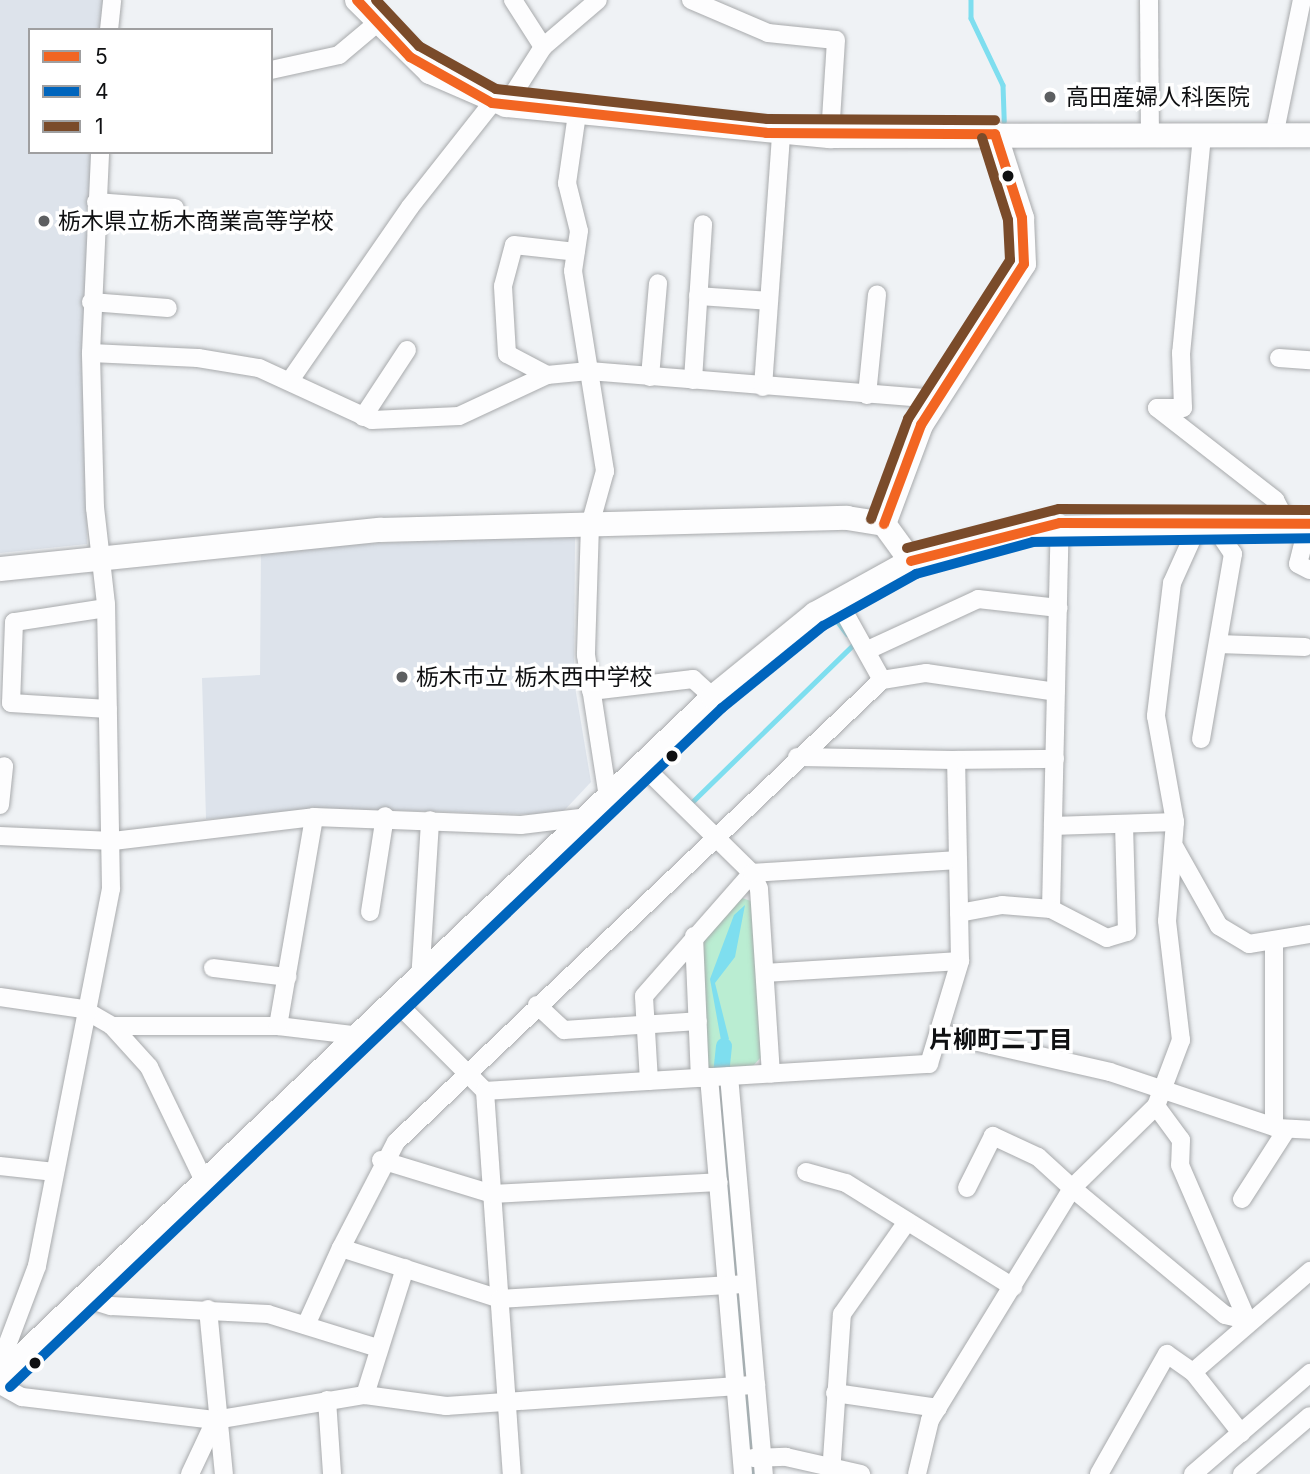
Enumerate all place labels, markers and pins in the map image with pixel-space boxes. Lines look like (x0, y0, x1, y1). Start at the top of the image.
place label: 高田産婦人科医院 (1066, 83, 1250, 111)
marker: 高田産婦人科医院 (1040, 87, 1060, 107)
unlabelled marker (1001, 169, 1015, 183)
place label: 栃木県立栃木商業高等学校 (58, 207, 334, 235)
marker: 栃木県立栃木商業高等学校 (36, 213, 52, 229)
place label: 栃木市立 栃木西中学校 (416, 663, 652, 691)
marker: 栃木市立 栃木西中学校 (394, 669, 410, 685)
unlabelled marker (665, 749, 679, 763)
unlabelled marker (28, 1356, 42, 1370)

